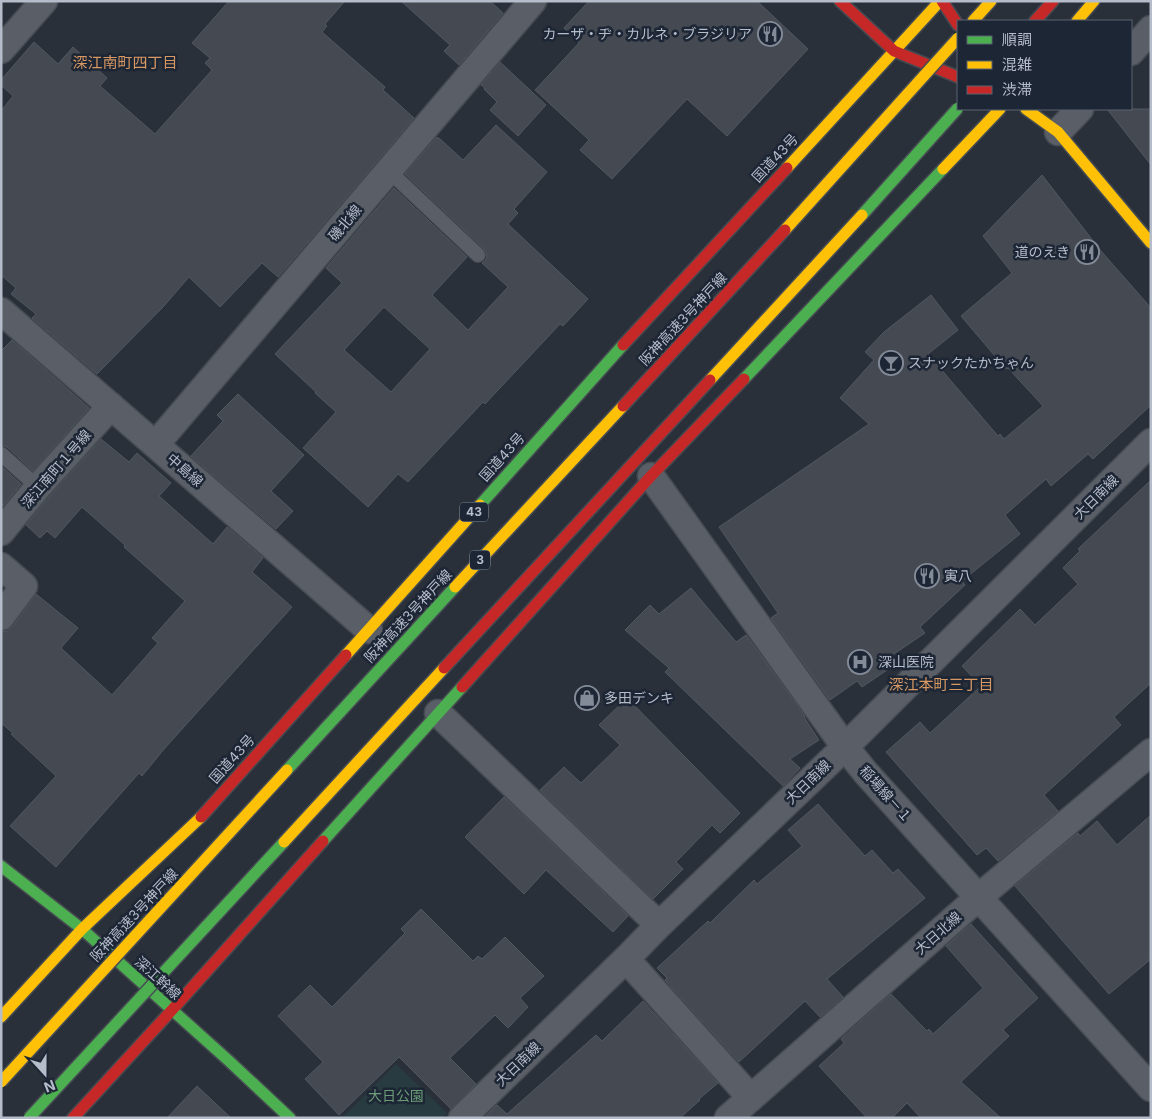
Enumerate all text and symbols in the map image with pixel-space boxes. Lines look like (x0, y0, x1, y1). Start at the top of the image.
legend (957, 20, 1132, 110)
restaurant icon: カーザ・ヂ・カルネ・ブラジリア (757, 21, 783, 47)
place label: カーザ・ヂ・カルネ・ブラジリア (543, 25, 752, 42)
text: 順調 (1002, 30, 1032, 49)
district label: 深江南町四丁目 (72, 53, 178, 72)
text: 混雑 (1002, 55, 1032, 74)
text: 渋滞 (1002, 80, 1032, 99)
street label: 国道43号 (748, 130, 801, 185)
street label: 磯北線 (325, 201, 365, 244)
restaurant icon: 道のえき (1074, 239, 1100, 265)
place label: 道のえき (1014, 243, 1070, 260)
street label: 阪神高速3号神戸線 (635, 269, 730, 369)
bar icon: スナックたかちゃん (878, 350, 904, 376)
place label: スナックたかちゃん (908, 354, 1034, 371)
street label: 深江南町１号線 (17, 426, 94, 511)
street label: 国道43号 (475, 429, 528, 485)
street label: 中島線 (164, 449, 207, 490)
street label: 大日南線 (1070, 471, 1121, 522)
road number: 43 (460, 502, 488, 522)
road number: 3 (470, 550, 490, 570)
restaurant icon: 寅八 (914, 563, 940, 589)
street label: 阪神高速3号神戸線 (360, 566, 455, 666)
place label: 寅八 (944, 567, 972, 584)
hospital icon: 深山医院 (847, 649, 873, 675)
place label: 深山医院 (878, 653, 934, 670)
district label: 深江本町三丁目 (888, 675, 994, 694)
shop icon: 多田デンキ (574, 685, 600, 711)
place label: 多田デンキ (604, 689, 674, 706)
street label: 国道43号 (205, 731, 258, 787)
street label: 大日南線 (782, 756, 834, 807)
street label: 稲場線－１ (857, 762, 916, 825)
street label: 阪神高速3号神戸線 (86, 865, 181, 965)
street label: 大日北線 (911, 908, 964, 957)
street label: 深江幹線 (132, 953, 185, 1003)
street label: 大日南線 (492, 1038, 544, 1089)
north arrow (20, 1049, 70, 1099)
text: N (42, 1077, 58, 1096)
park label: 大日公園 (368, 1087, 424, 1104)

